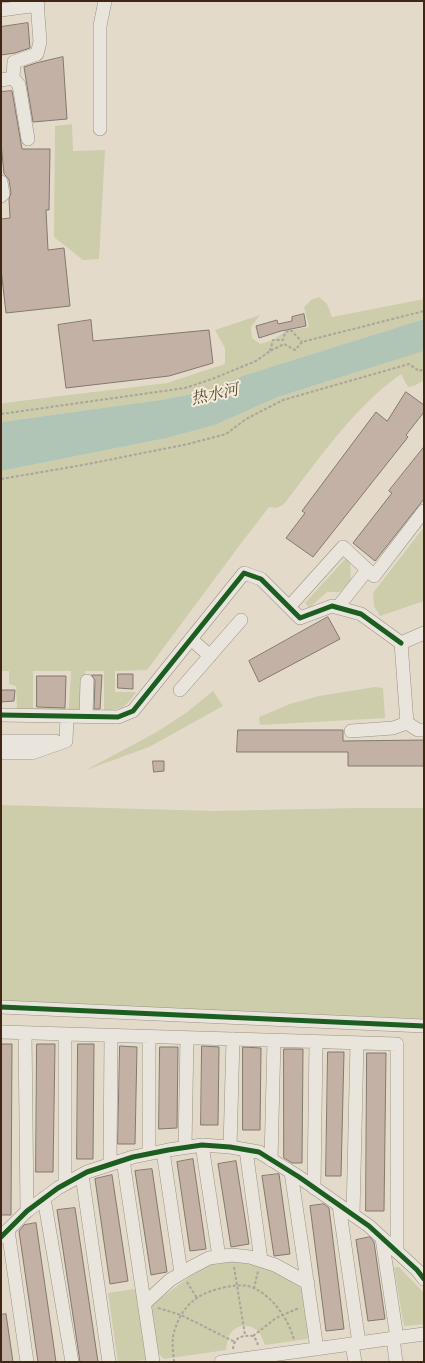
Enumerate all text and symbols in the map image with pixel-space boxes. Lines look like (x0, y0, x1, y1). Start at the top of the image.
water label: 热水河 (190, 382, 240, 410)

